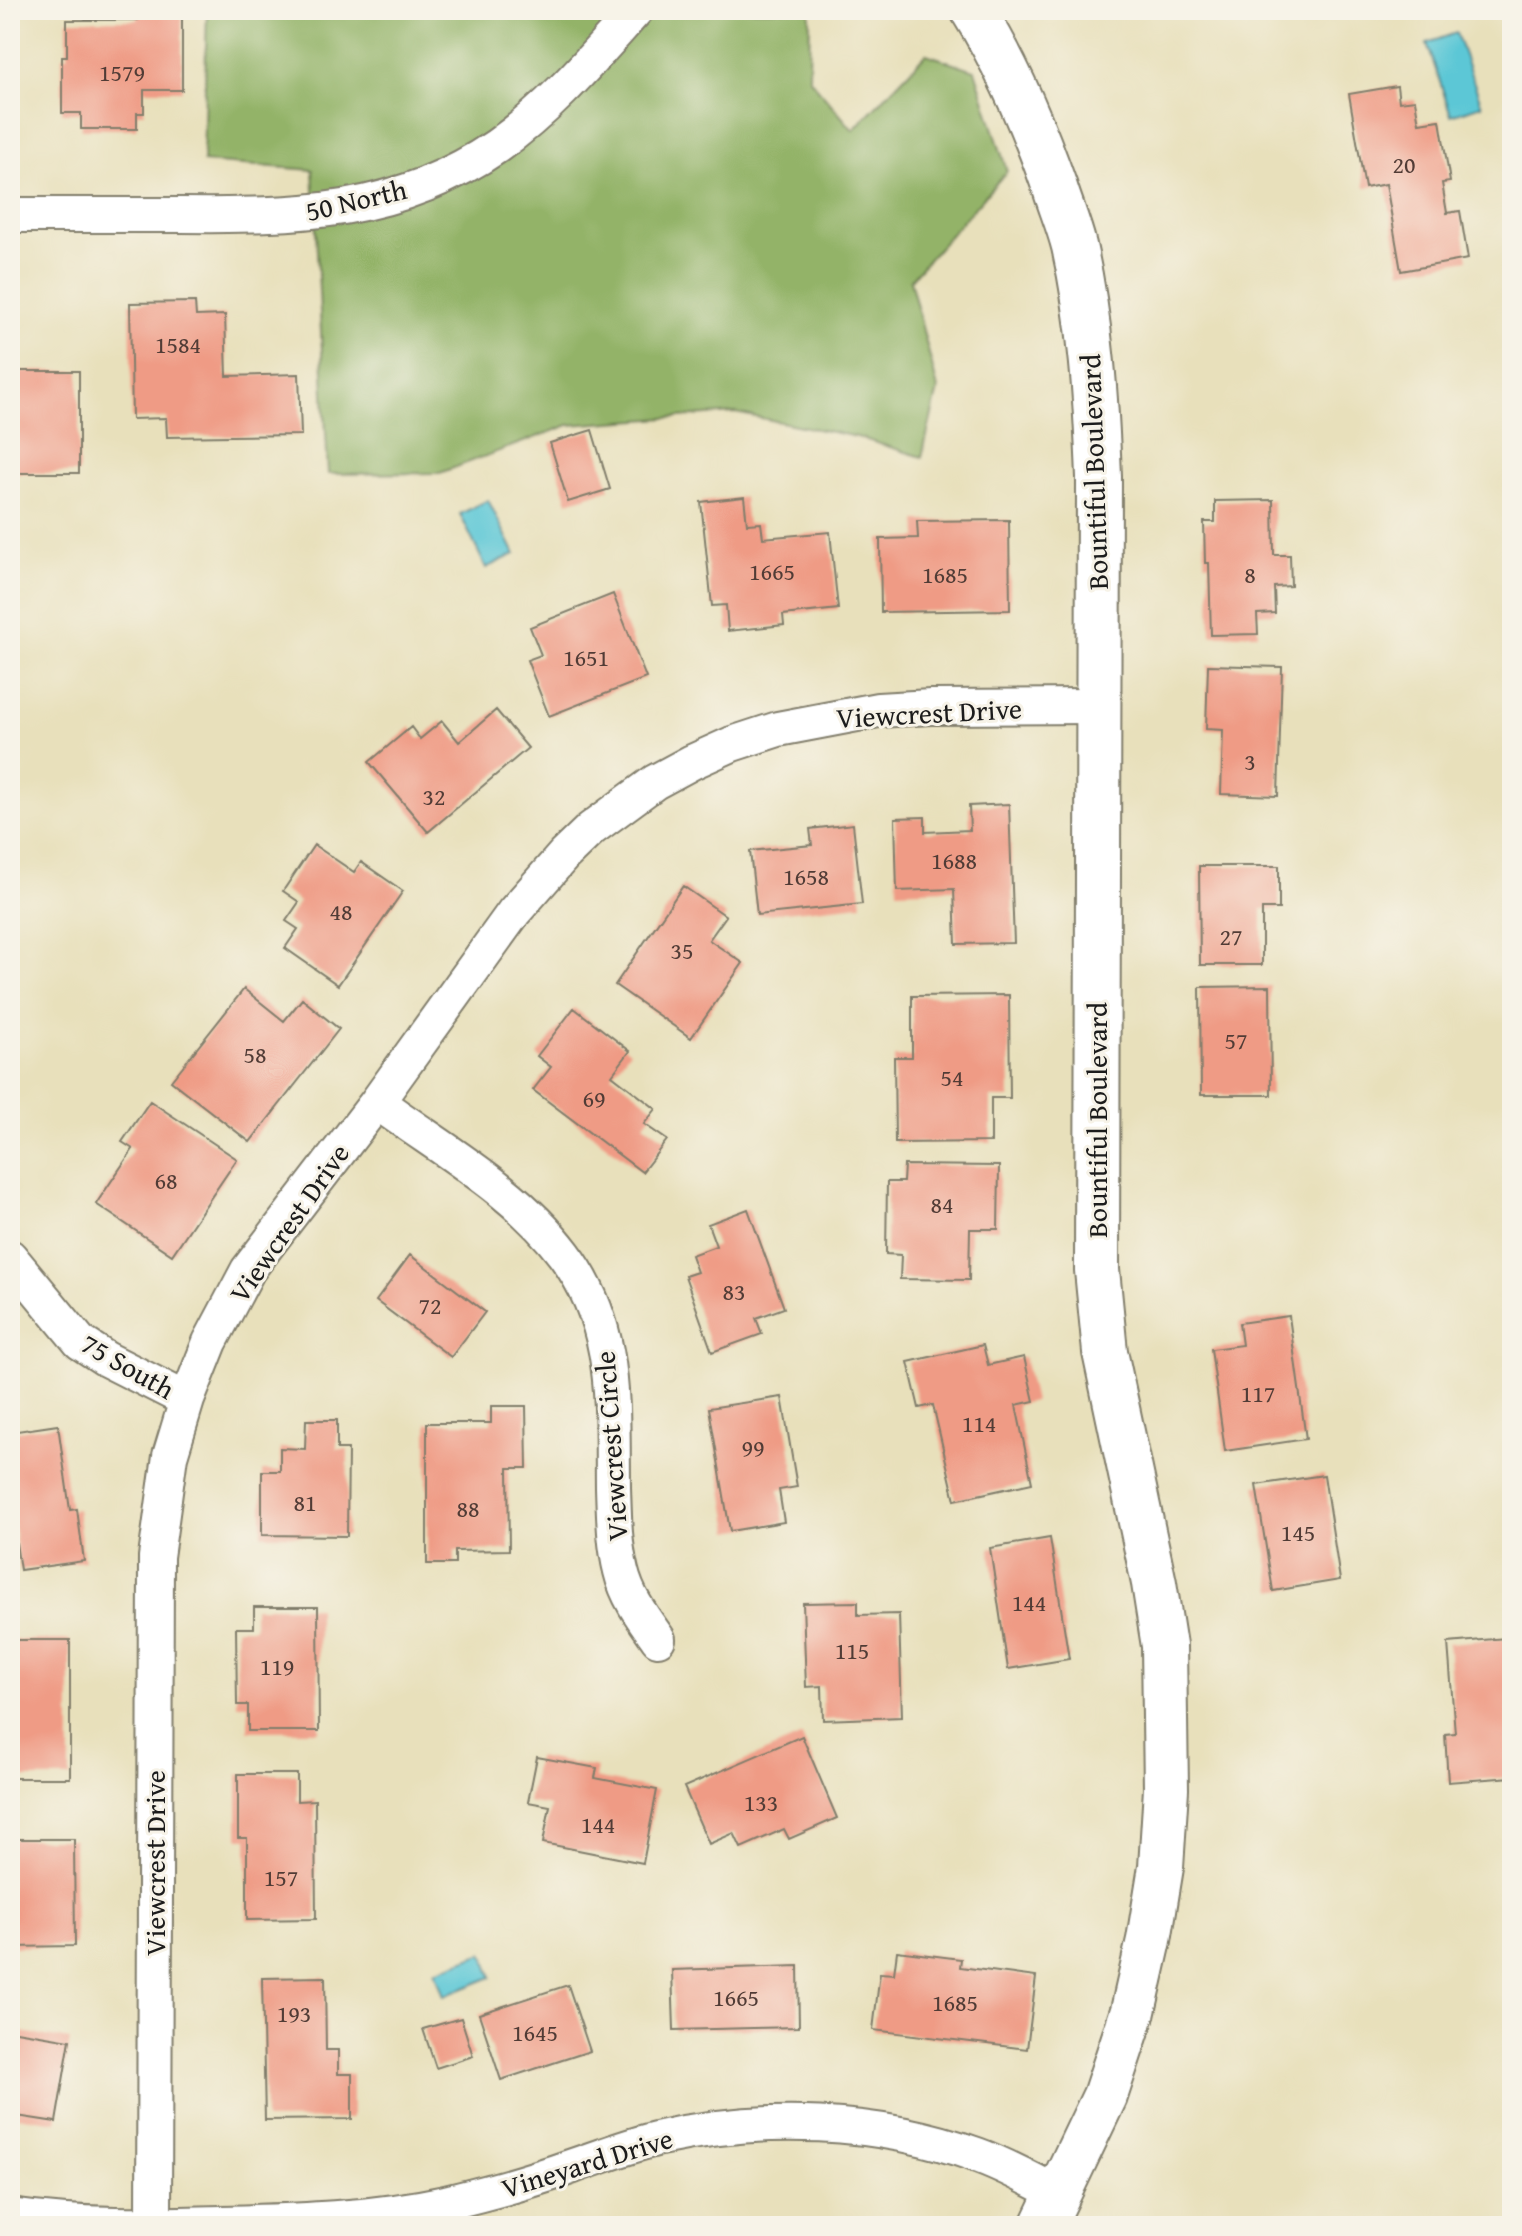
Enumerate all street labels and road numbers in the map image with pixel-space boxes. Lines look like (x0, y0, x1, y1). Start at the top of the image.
street label: 50 North (301, 168, 411, 231)
street label: Bountiful Boulevard (1069, 353, 1118, 591)
street label: Viewcrest Drive (835, 687, 1023, 738)
street label: Bountiful Boulevard (1076, 1002, 1117, 1238)
street label: Viewcrest Drive (218, 1135, 359, 1311)
street label: 75 South (74, 1322, 183, 1409)
street label: Viewcrest Circle (583, 1350, 638, 1542)
street label: Viewcrest Drive (134, 1770, 175, 1956)
street label: Vineyard Drive (496, 2117, 677, 2208)

